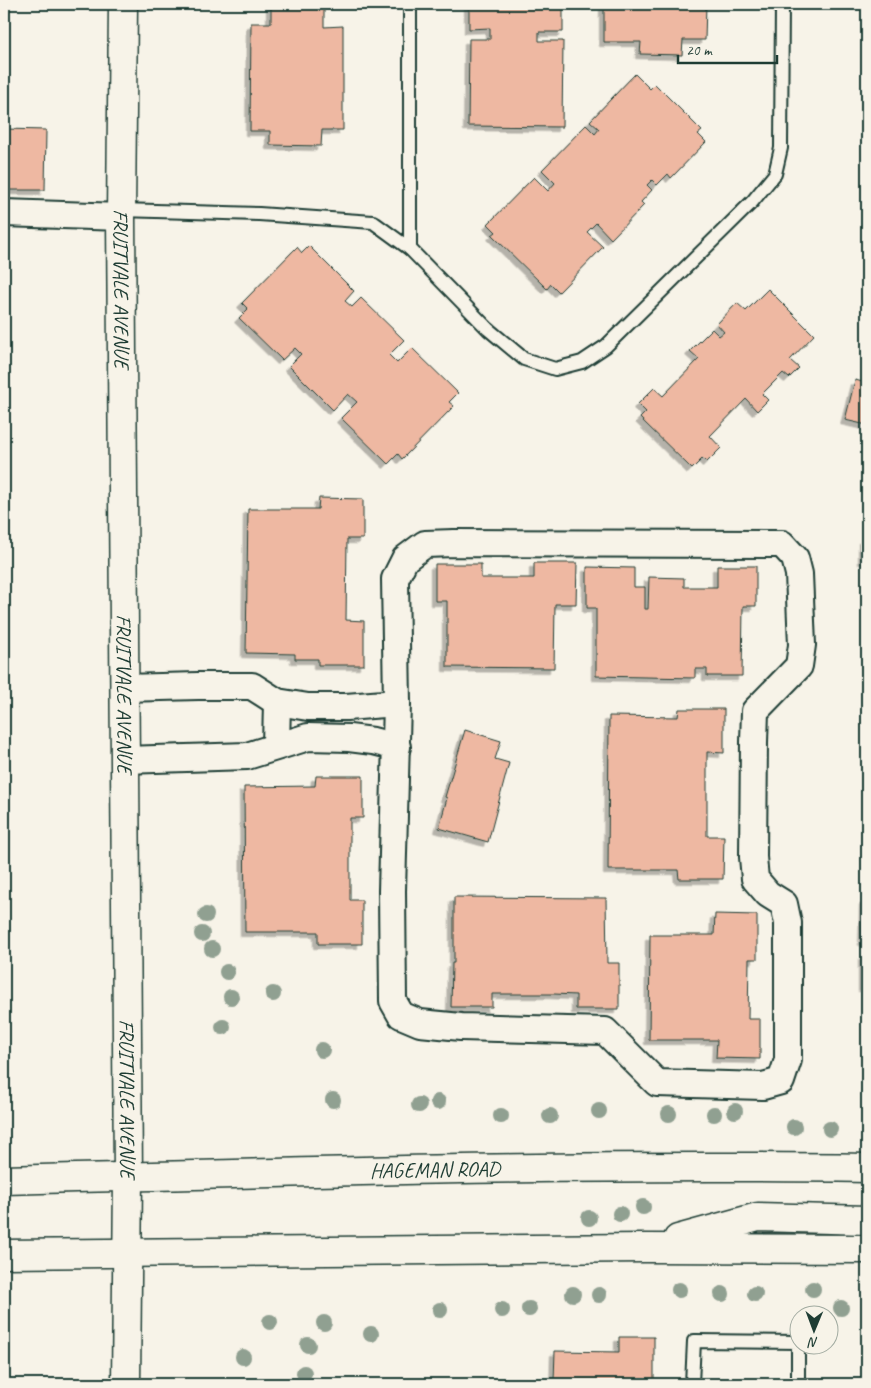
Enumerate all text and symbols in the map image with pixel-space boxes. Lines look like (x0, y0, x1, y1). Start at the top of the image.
scale bar (678, 32, 777, 64)
text: 20 m (686, 41, 713, 60)
street label: FRUITVALE AVENUE (108, 209, 135, 371)
street label: FRUITVALE AVENUE (111, 614, 138, 776)
street label: FRUITVALE AVENUE (114, 1019, 141, 1181)
street label: HAGEMAN ROAD (370, 1155, 502, 1184)
north arrow (788, 1306, 838, 1356)
text: N (807, 1334, 818, 1351)

